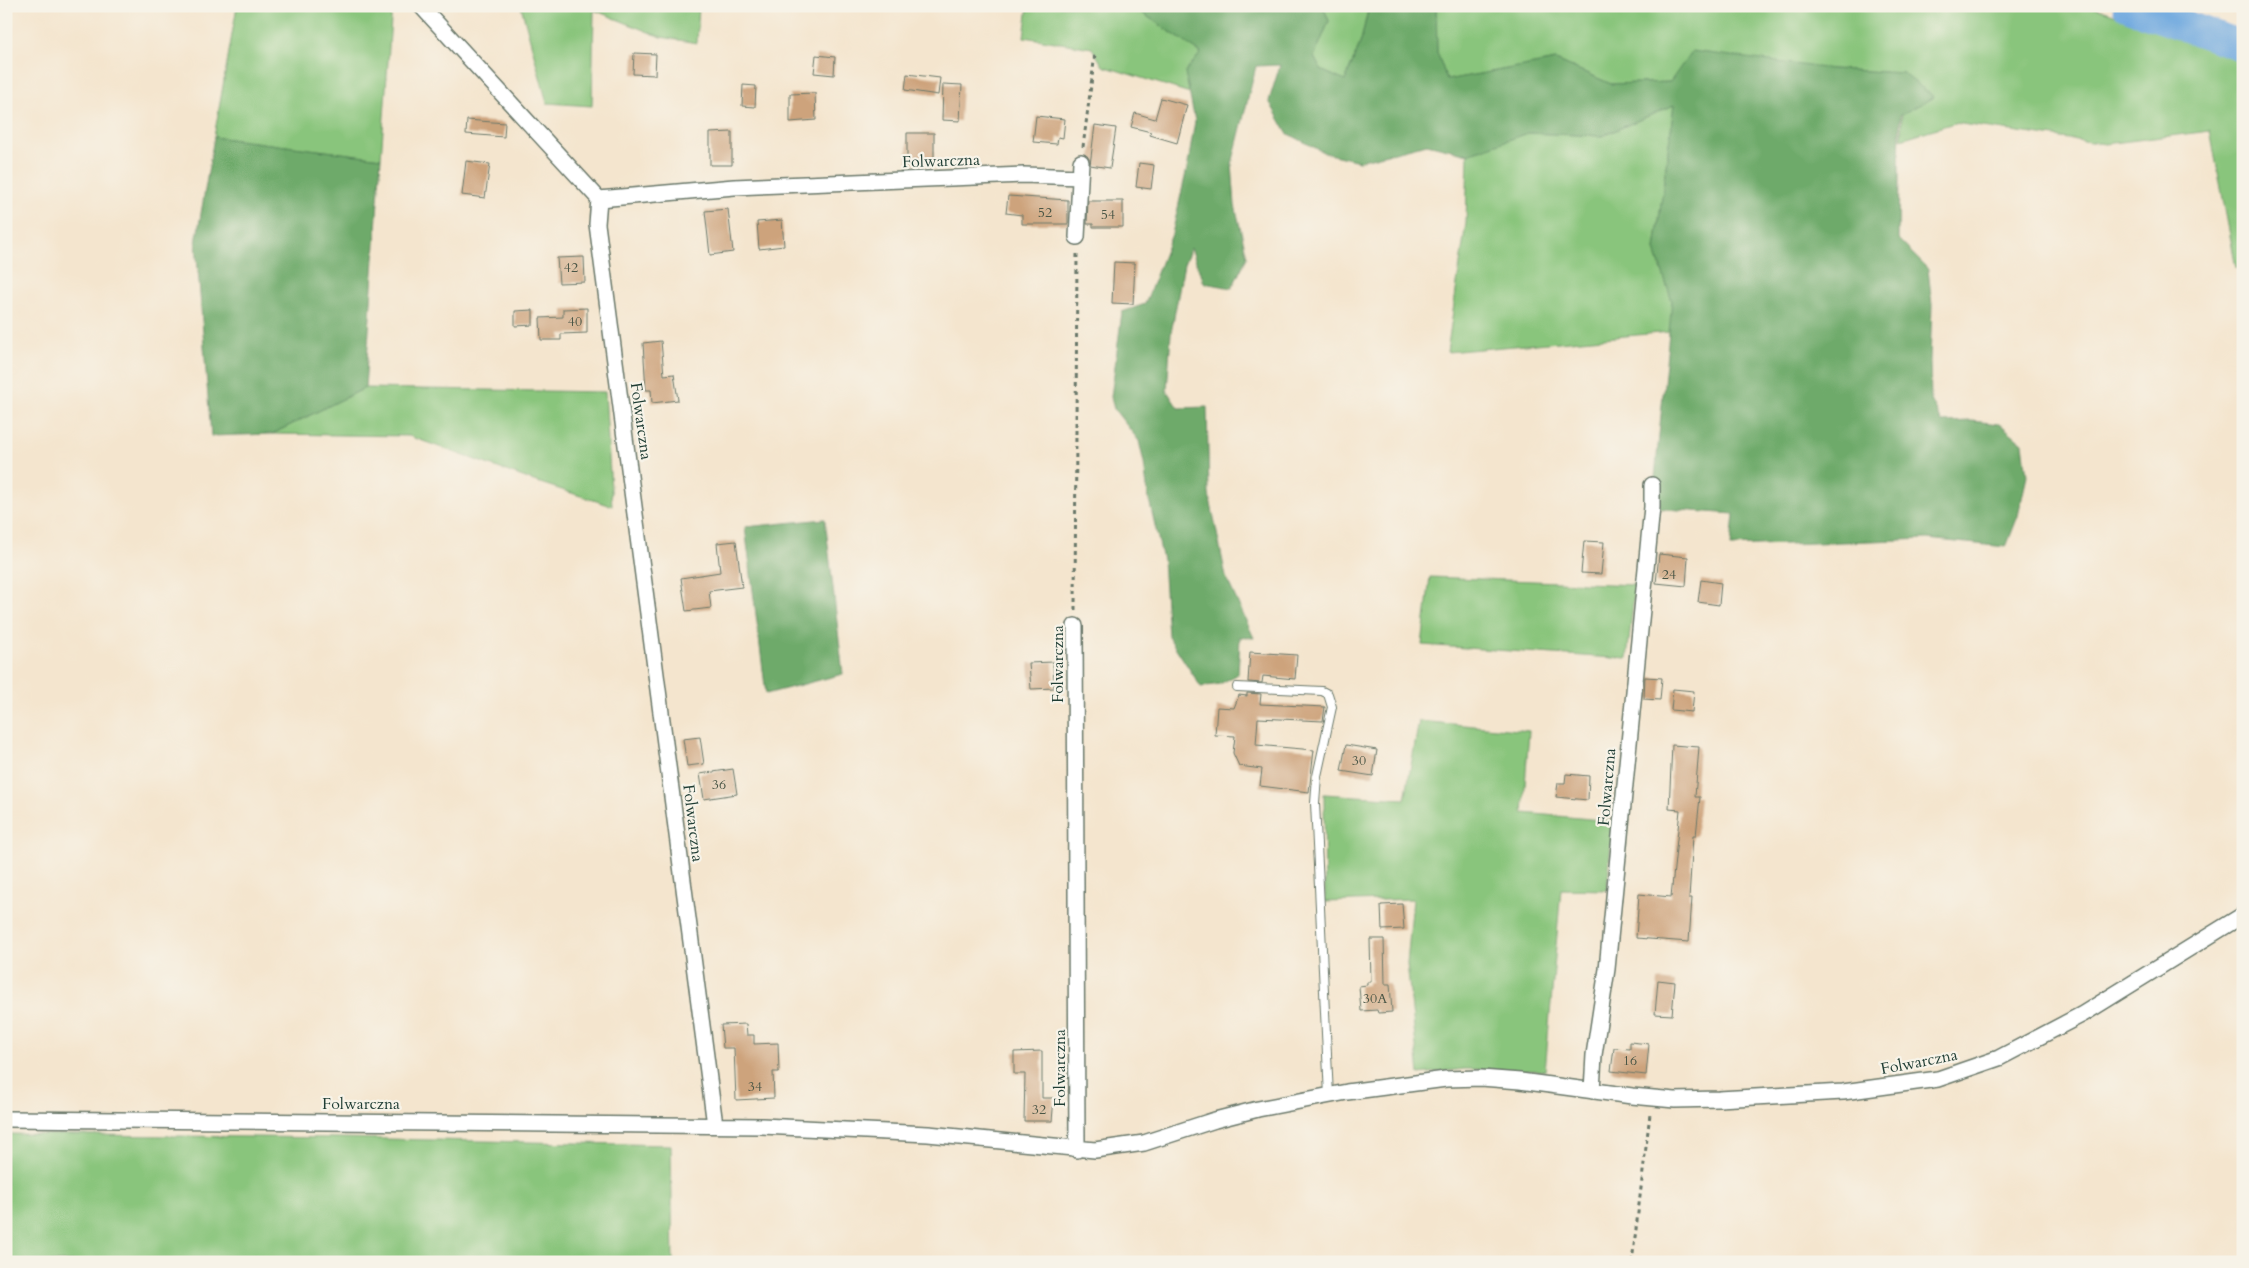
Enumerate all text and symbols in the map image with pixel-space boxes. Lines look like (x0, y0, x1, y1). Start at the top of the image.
street label: Folwarczna (902, 149, 980, 173)
house number: 52 (1038, 203, 1052, 222)
house number: 54 (1101, 205, 1115, 224)
house number: 42 (564, 258, 578, 277)
house number: 40 (568, 312, 582, 331)
street label: Folwarczna (625, 381, 657, 461)
house number: 24 (1662, 565, 1676, 584)
street label: Folwarczna (1047, 625, 1069, 703)
street label: Folwarczna (1593, 747, 1621, 827)
house number: 30 (1352, 751, 1366, 770)
house number: 36 (712, 775, 726, 794)
street label: Folwarczna (677, 783, 709, 863)
house number: 30A (1363, 989, 1387, 1008)
street label: Folwarczna (1049, 1029, 1071, 1107)
street label: Folwarczna (1879, 1044, 1959, 1080)
house number: 16 (1623, 1051, 1637, 1070)
house number: 34 (748, 1077, 762, 1096)
street label: Folwarczna (322, 1093, 400, 1115)
house number: 32 (1032, 1100, 1046, 1119)

